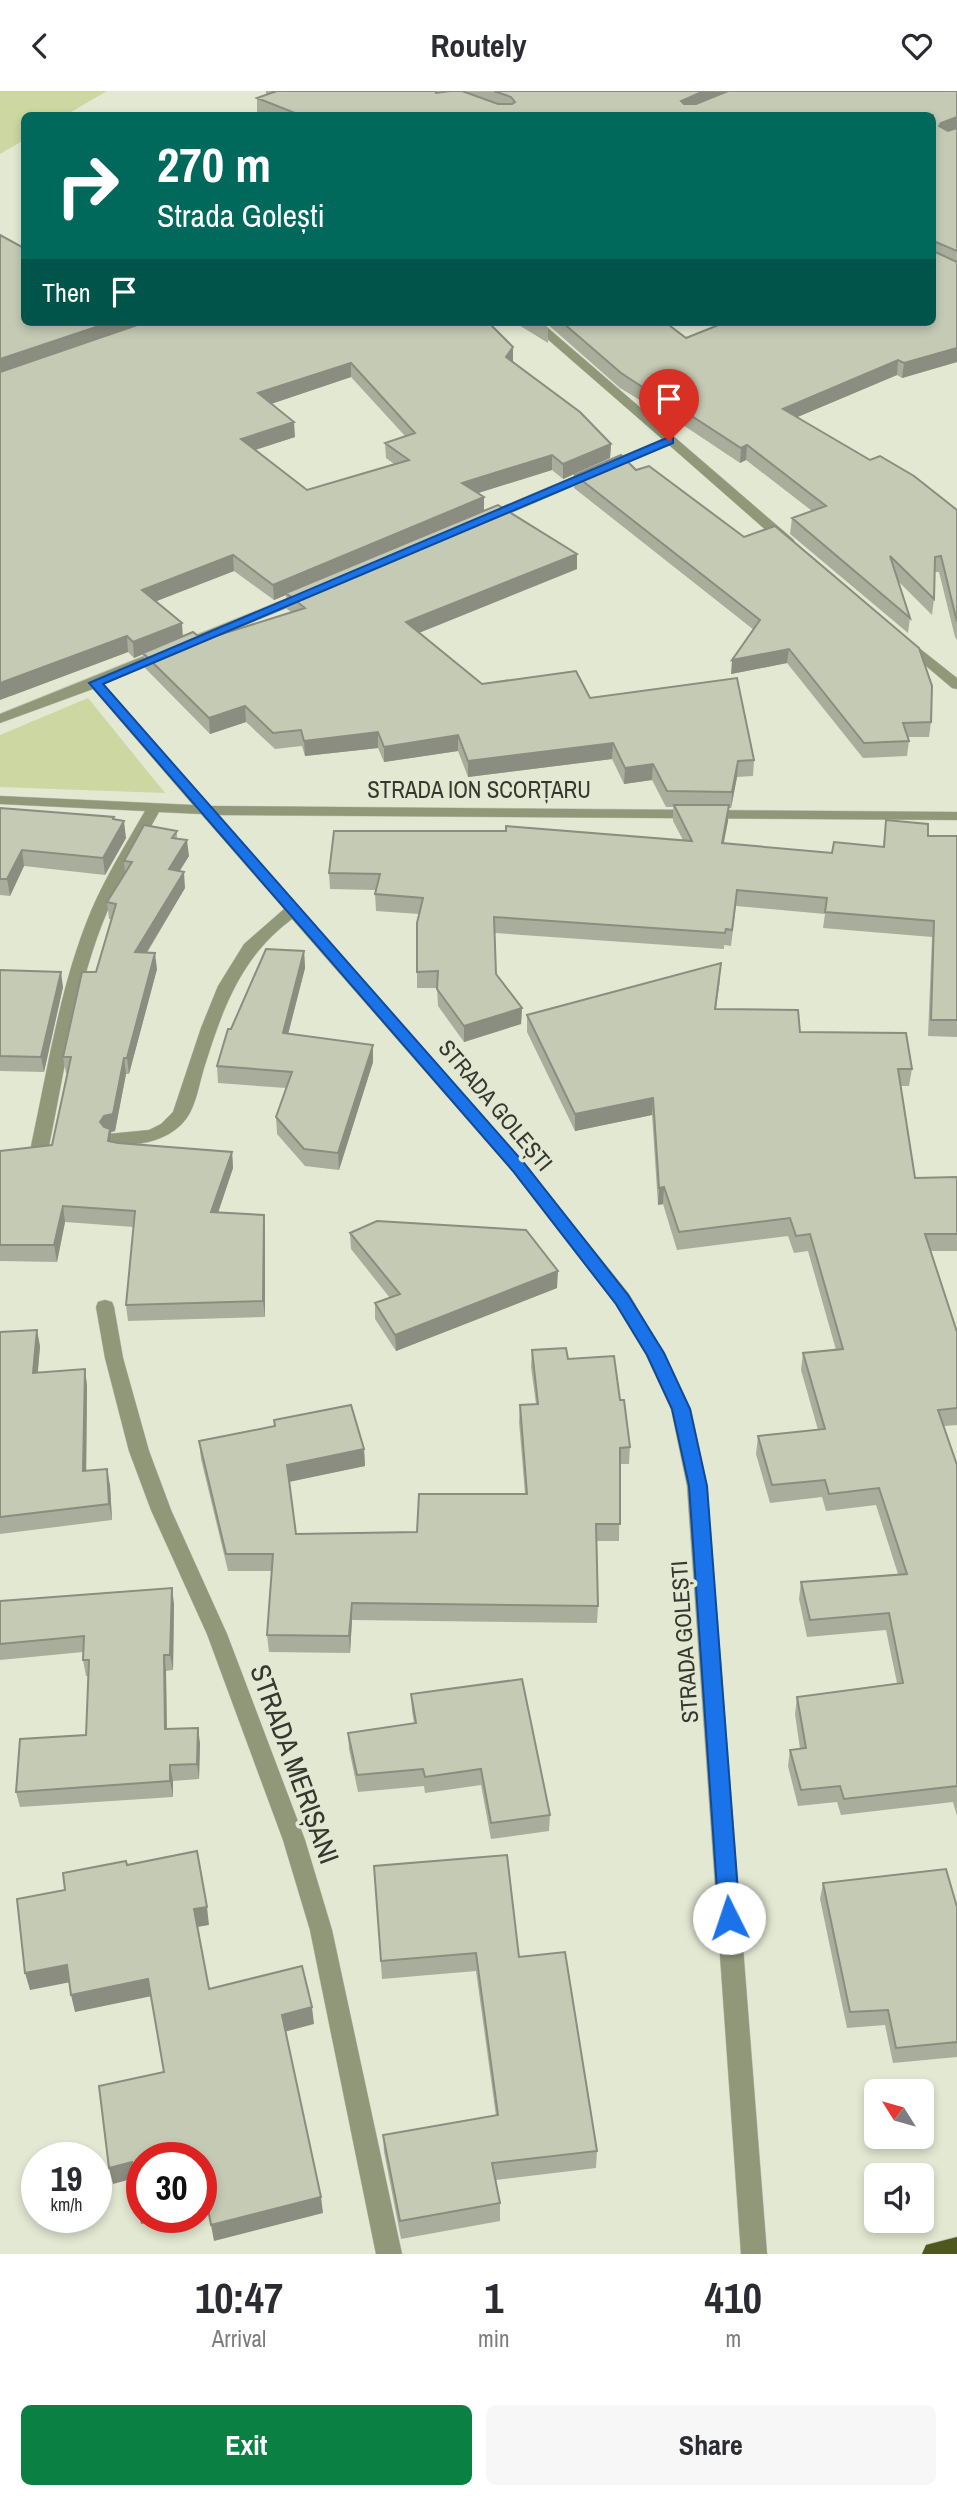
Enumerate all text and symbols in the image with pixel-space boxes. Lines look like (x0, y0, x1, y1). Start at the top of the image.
text: Routely (430, 24, 527, 67)
icon: back (21, 27, 59, 65)
icon: heart (898, 27, 936, 65)
text: 270 m (157, 131, 271, 197)
icon: right (42, 140, 133, 231)
text: Strada Golești (157, 194, 325, 237)
icon: arrive (105, 273, 143, 311)
text: Then (42, 275, 91, 310)
pin (639, 369, 699, 441)
icon: arrive (650, 380, 688, 418)
street label: STRADA ION SCORȚARU (367, 774, 591, 805)
street label: STRADA GOLEȘTI (432, 1033, 560, 1177)
street label: STRADA GOLEȘTI (663, 1560, 705, 1724)
street label: STRADA MERIȘANI (241, 1659, 349, 1869)
position arrow (692, 1881, 766, 1955)
north arrow (864, 2079, 934, 2149)
map controls (864, 2079, 934, 2233)
speed limit sign: 30 (126, 2142, 217, 2233)
text: 19 (51, 2155, 82, 2202)
button: sound (864, 2163, 934, 2233)
text: km/h (51, 2192, 83, 2217)
text: 10:47 (195, 2270, 283, 2326)
text: 1 (484, 2270, 503, 2326)
text: 410 (705, 2270, 762, 2326)
text: Arrival (212, 2323, 266, 2354)
text: min (478, 2323, 510, 2354)
text: m (725, 2323, 741, 2354)
button: Exit (21, 2405, 472, 2485)
button: Share (486, 2405, 936, 2485)

